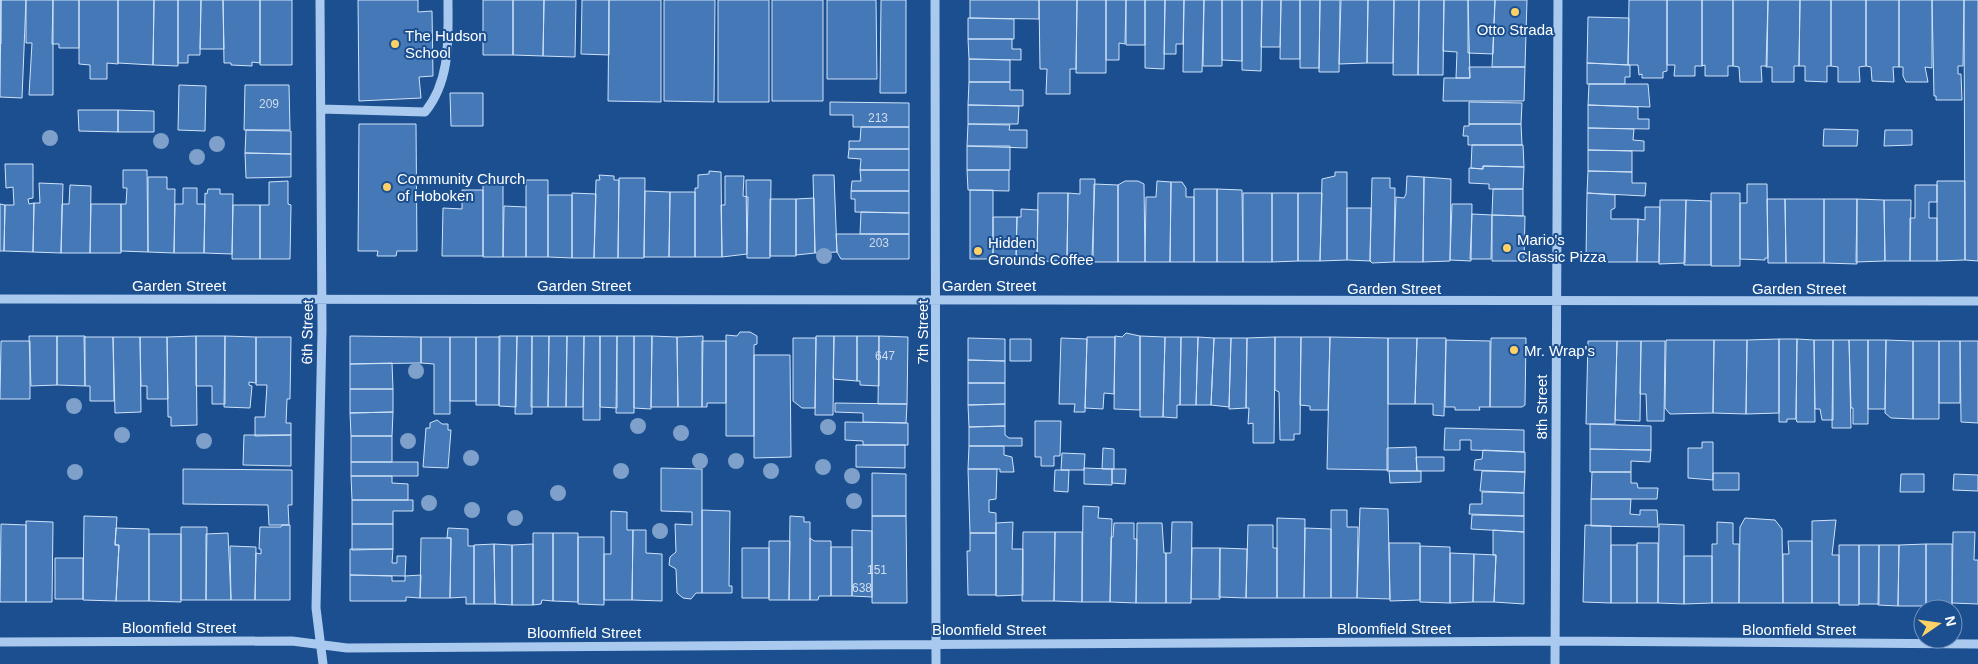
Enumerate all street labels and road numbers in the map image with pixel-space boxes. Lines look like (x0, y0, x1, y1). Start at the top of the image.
street label: Garden Street (132, 277, 227, 294)
street label: Garden Street (537, 277, 632, 294)
street label: Garden Street (942, 277, 1037, 294)
street label: Garden Street (1347, 280, 1442, 297)
street label: Garden Street (1752, 280, 1847, 297)
street label: 6th Street (298, 299, 316, 365)
street label: 7th Street (914, 299, 931, 365)
street label: 8th Street (1533, 374, 1550, 440)
street label: Bloomfield Street (122, 619, 237, 636)
street label: Bloomfield Street (1337, 620, 1452, 637)
street label: Bloomfield Street (932, 621, 1047, 638)
street label: Bloomfield Street (1742, 621, 1857, 638)
street label: Bloomfield Street (527, 624, 642, 641)

